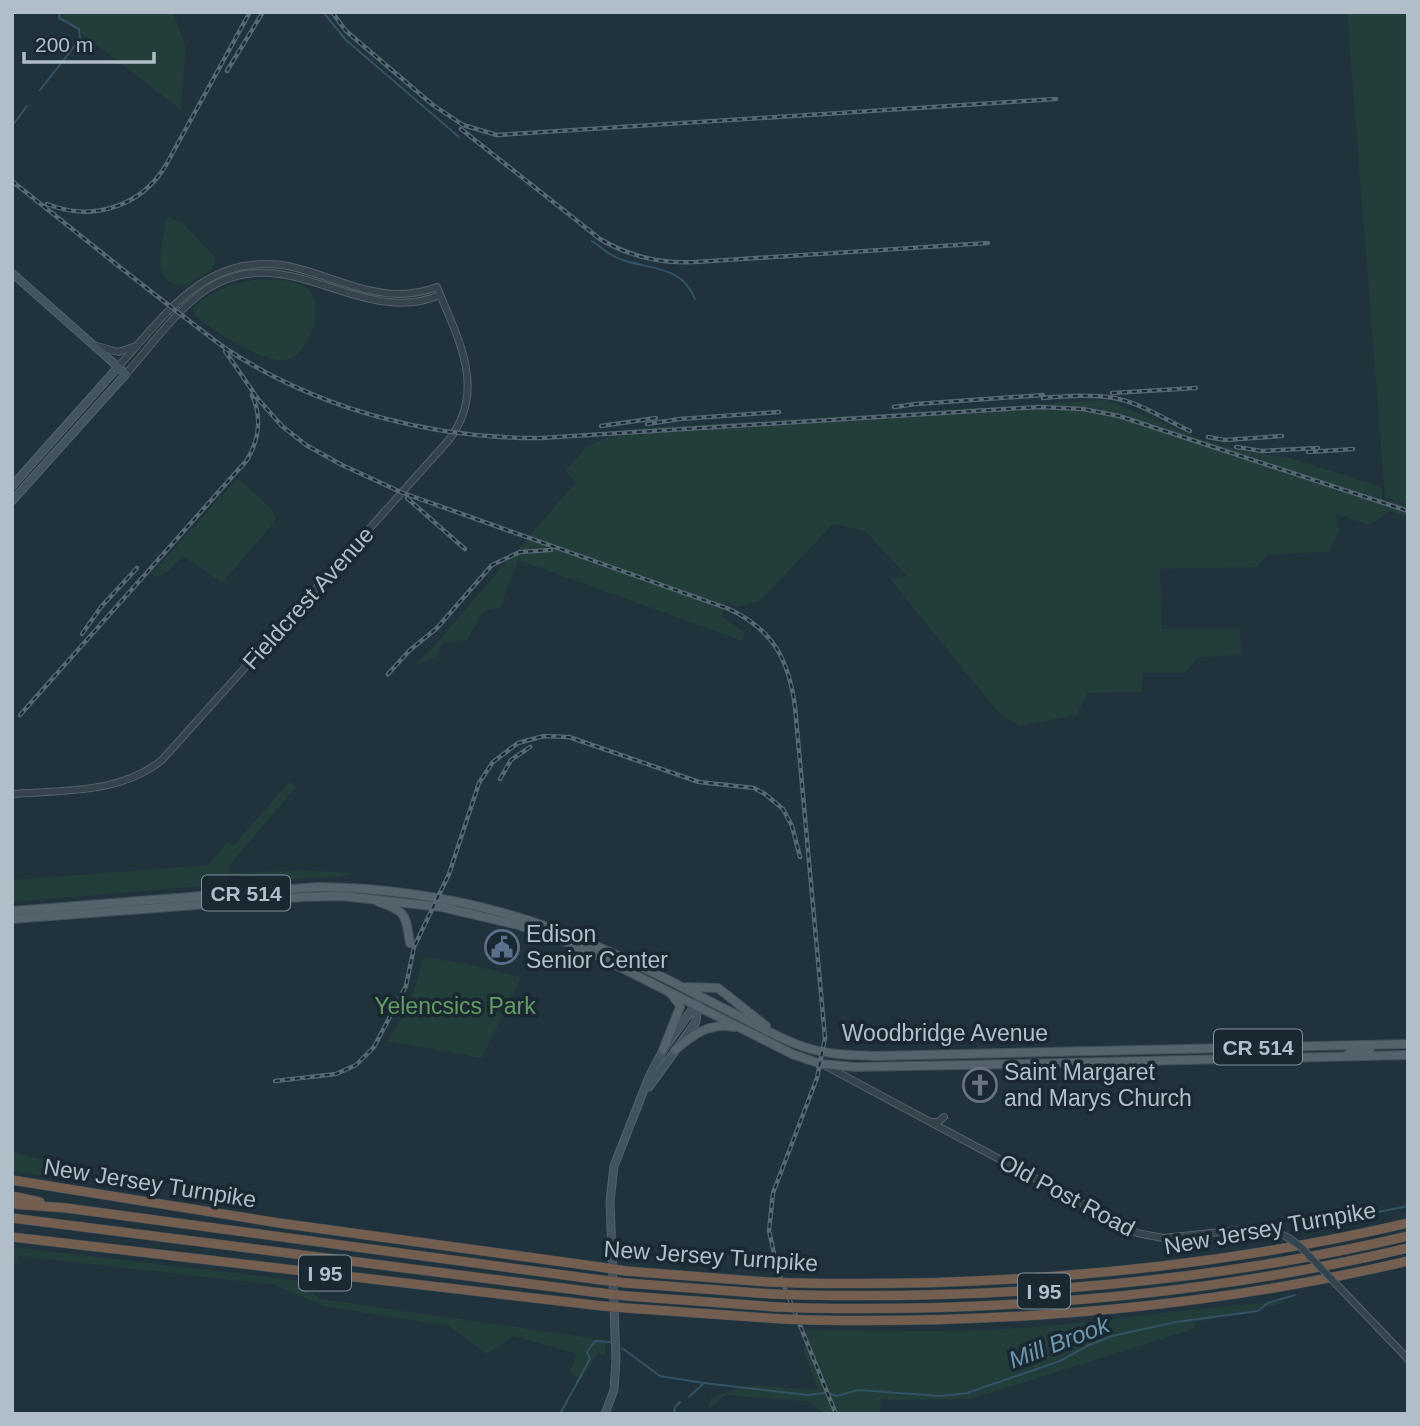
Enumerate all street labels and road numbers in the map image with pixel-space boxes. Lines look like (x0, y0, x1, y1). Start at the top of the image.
street label: Fieldcrest Avenue (237, 522, 379, 674)
road number: CR 514 (202, 876, 290, 910)
street label: Woodbridge Avenue (842, 1020, 1048, 1046)
road number: CR 514 (1214, 1030, 1302, 1064)
street label: Old Post Road (995, 1148, 1139, 1242)
street label: New Jersey Turnpike (42, 1153, 258, 1213)
street label: New Jersey Turnpike (1162, 1197, 1378, 1259)
street label: New Jersey Turnpike (603, 1236, 819, 1276)
road number: I 95 (299, 1256, 351, 1290)
road number: I 95 (1018, 1274, 1070, 1308)

